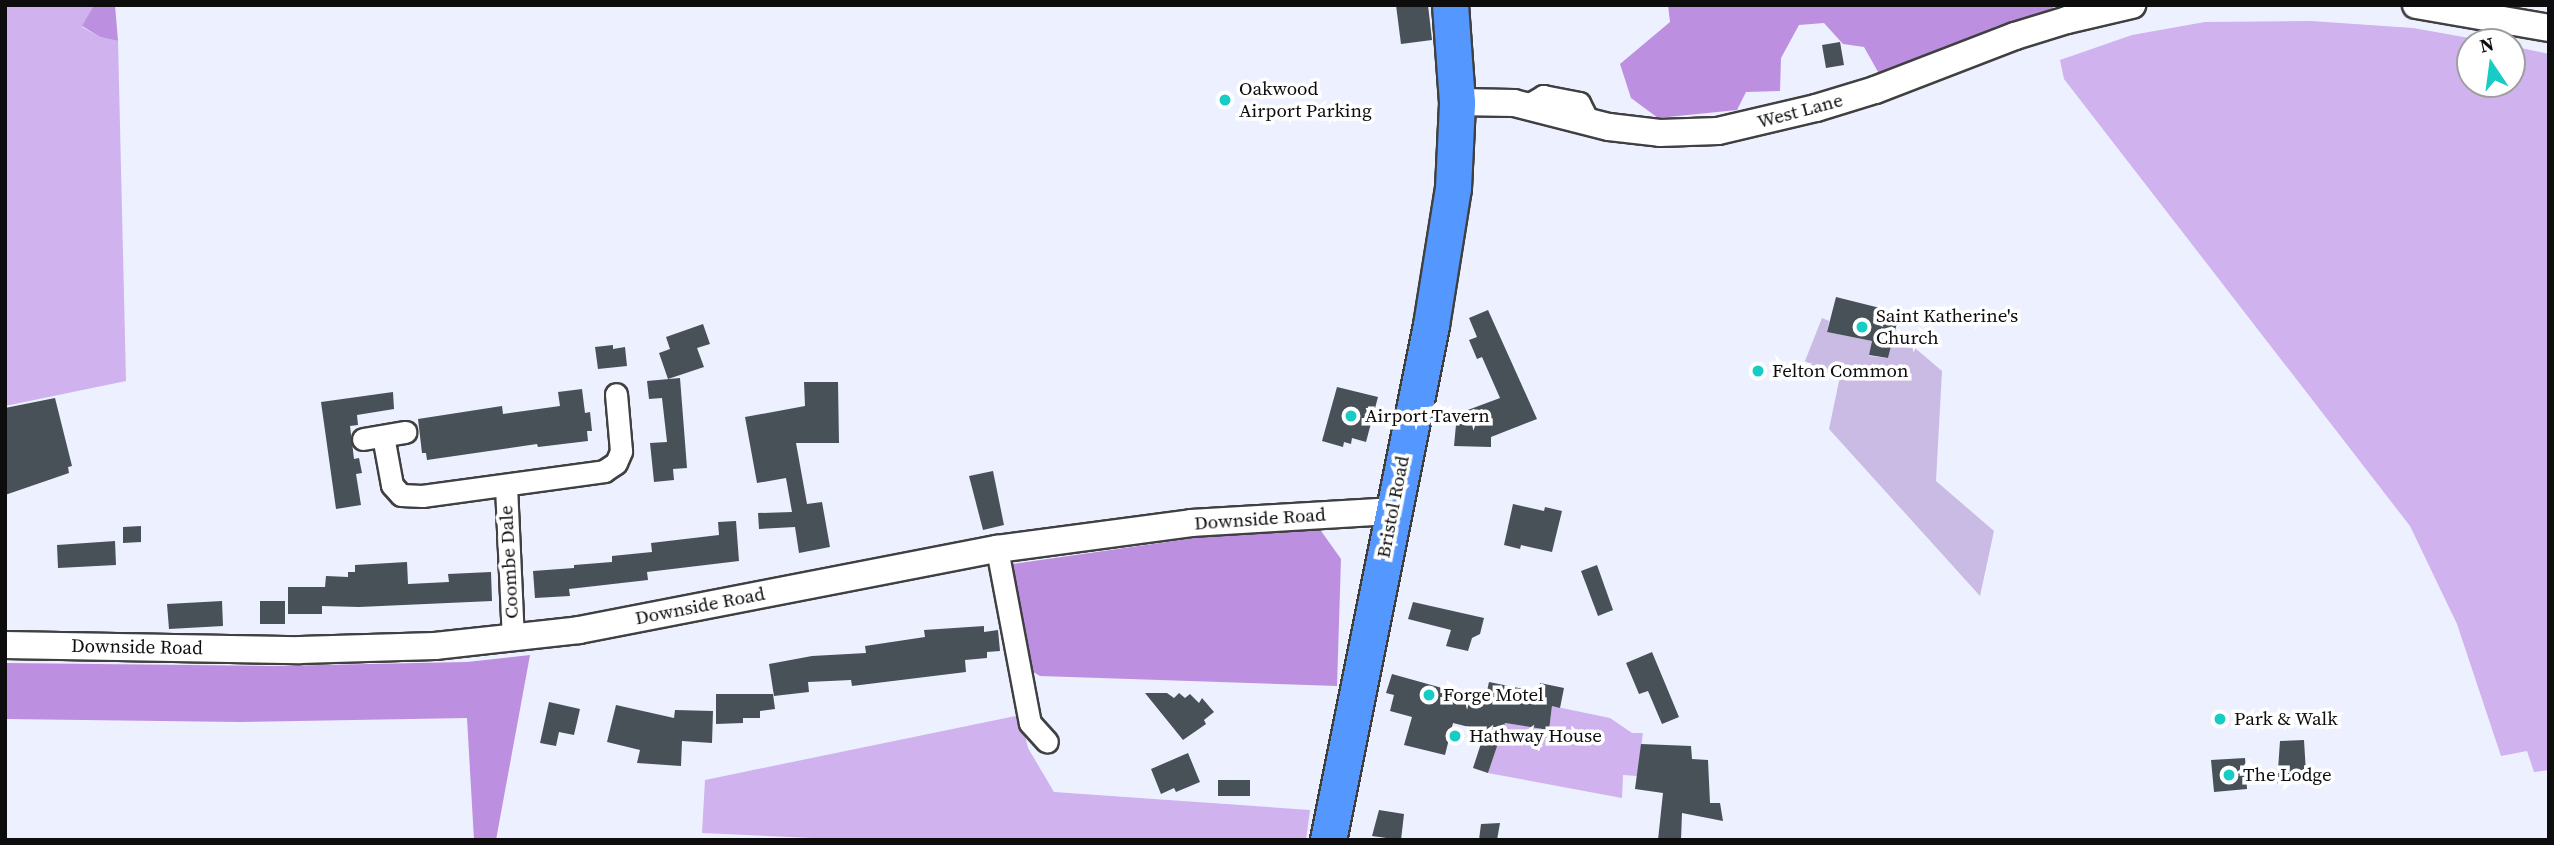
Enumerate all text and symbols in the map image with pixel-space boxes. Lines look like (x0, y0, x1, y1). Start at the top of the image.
north arrow (2456, 28, 2526, 98)
text: N (2477, 30, 2496, 59)
place label: Oakwood Airport Parking (1239, 78, 1372, 122)
street label: West Lane (1755, 89, 1845, 133)
marker: Oakwood Airport Parking (1217, 92, 1233, 108)
place label: Saint Katherine's Church (1876, 305, 2018, 349)
marker: Saint Katherine's Church (1854, 319, 1870, 335)
place label: Felton Common (1772, 360, 1909, 382)
marker: Felton Common (1750, 363, 1766, 379)
place label: Airport Tavern (1365, 405, 1490, 427)
marker: Airport Tavern (1343, 408, 1359, 424)
street label: Bristol Road (1372, 454, 1414, 560)
street label: Downside Road (1193, 503, 1327, 535)
street label: Coombe Dale (495, 505, 523, 619)
street label: Downside Road (633, 582, 767, 630)
street label: Downside Road (71, 634, 203, 660)
place label: Forge Motel (1443, 684, 1544, 706)
marker: Forge Motel (1421, 687, 1437, 703)
place label: Park & Walk (2234, 708, 2338, 730)
marker: Park & Walk (2212, 711, 2228, 727)
place label: Hathway House (1469, 725, 1602, 747)
marker: Hathway House (1447, 728, 1463, 744)
place label: The Lodge (2243, 764, 2332, 786)
marker: The Lodge (2221, 767, 2237, 783)

